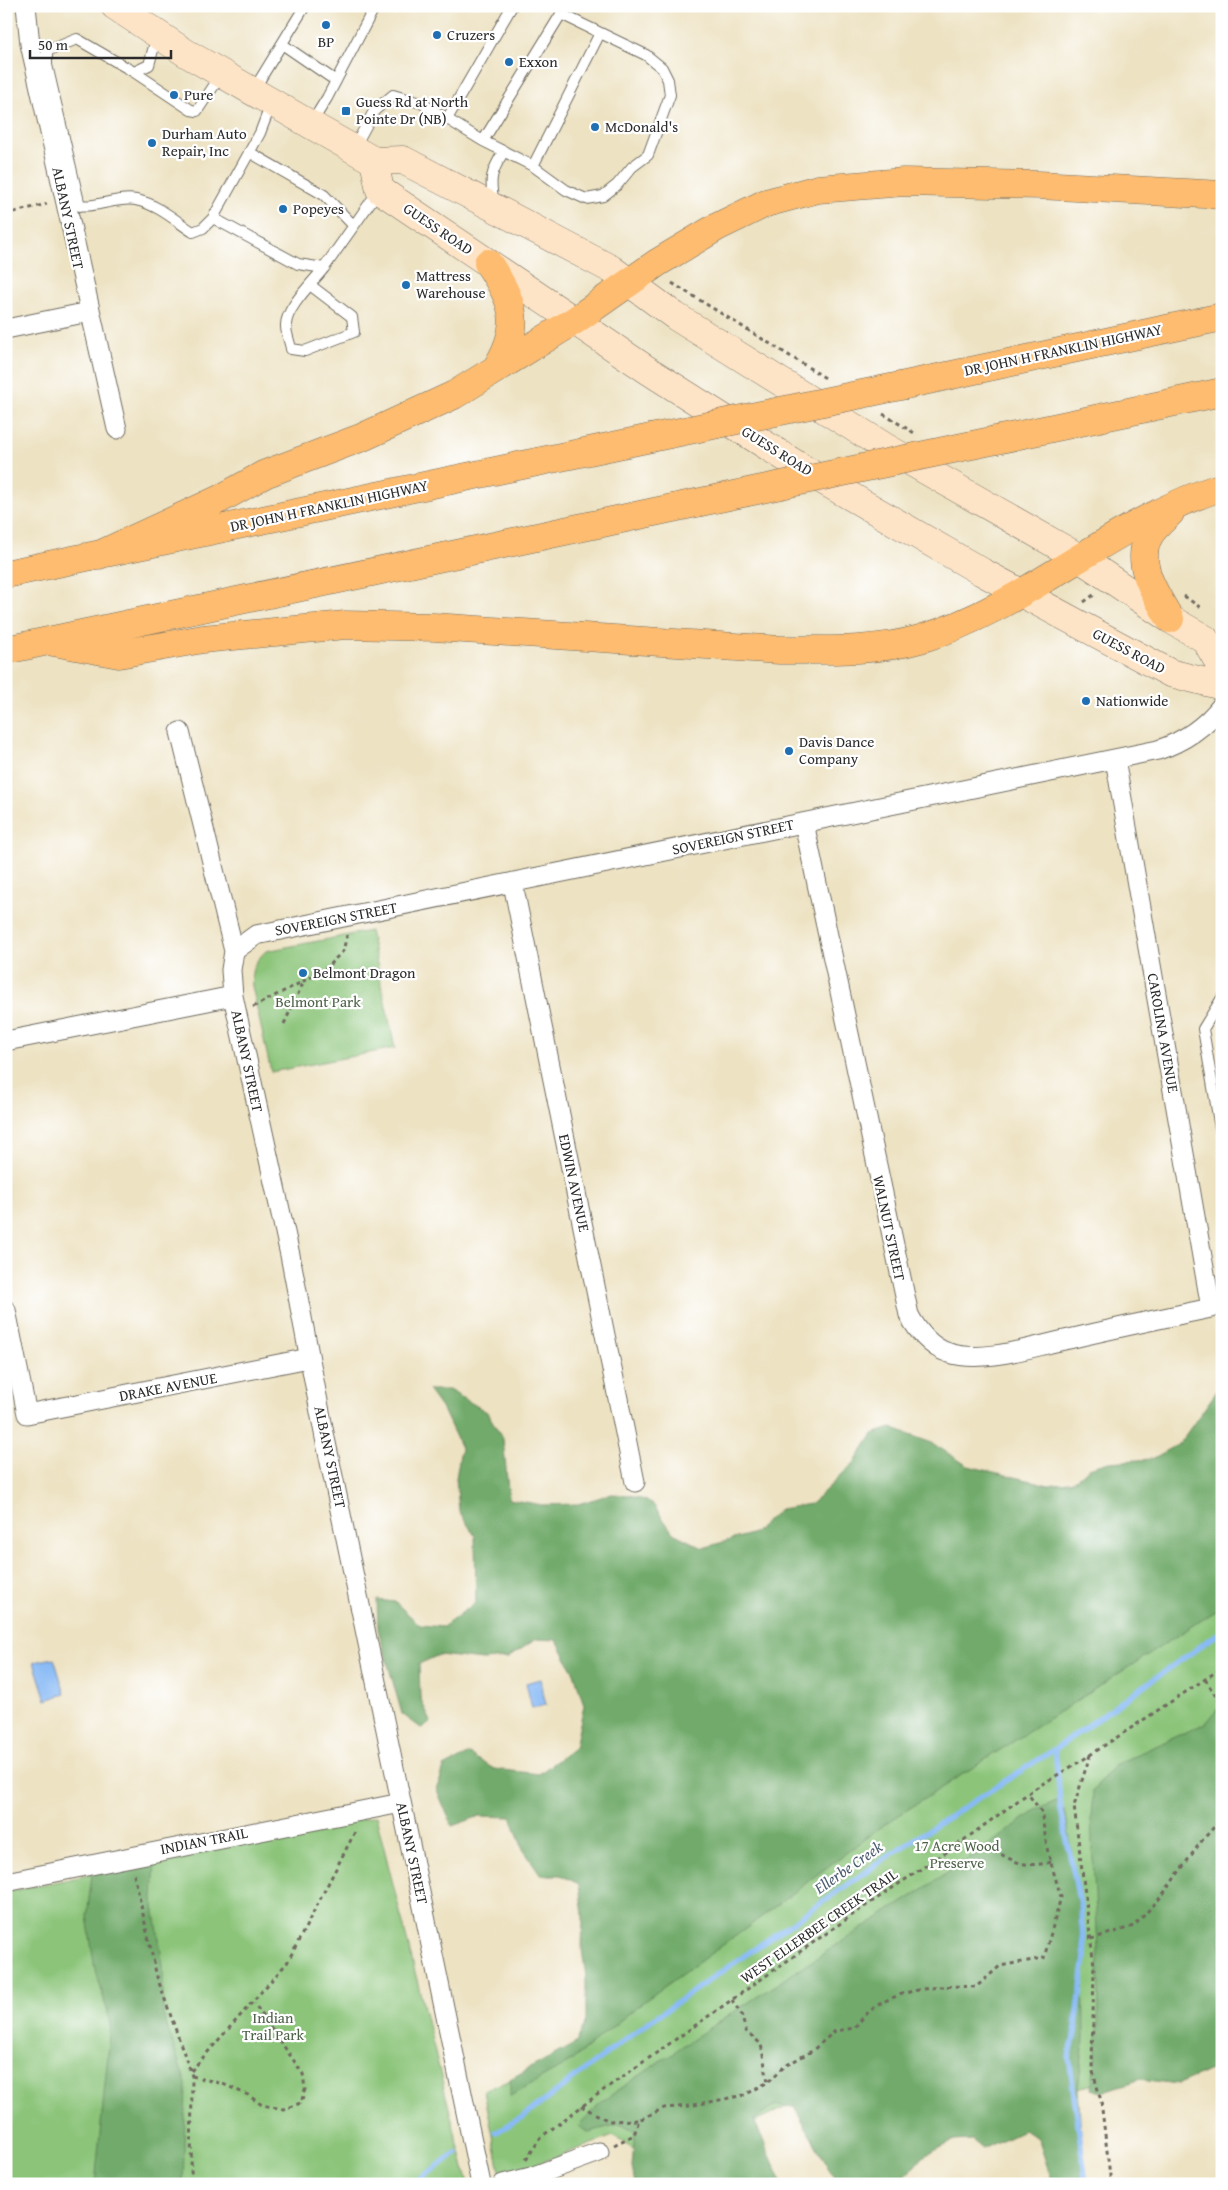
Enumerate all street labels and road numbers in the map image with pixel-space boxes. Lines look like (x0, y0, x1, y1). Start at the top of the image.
street label: ALBANY STREET (47, 165, 90, 272)
street label: GUESS ROAD (399, 198, 477, 260)
street label: DR JOHN H FRANKLIN HIGHWAY (962, 318, 1164, 381)
street label: GUESS ROAD (738, 421, 817, 481)
street label: DR JOHN H FRANKLIN HIGHWAY (228, 474, 430, 537)
street label: GUESS ROAD (1089, 623, 1169, 679)
street label: SOVEREIGN STREET (670, 813, 796, 860)
street label: SOVEREIGN STREET (273, 896, 399, 941)
street label: CAROLINA AVENUE (1143, 971, 1184, 1095)
street label: ALBANY STREET (226, 1008, 269, 1115)
street label: EDWIN AVENUE (554, 1132, 595, 1234)
street label: WALNUT STREET (868, 1173, 911, 1283)
street label: DRAKE AVENUE (117, 1367, 219, 1406)
street label: ALBANY STREET (309, 1404, 352, 1511)
street label: ALBANY STREET (391, 1800, 434, 1907)
street label: INDIAN TRAIL (159, 1822, 250, 1859)
street label: WEST ELLERBEE CREEK TRAIL (736, 1863, 902, 1988)

